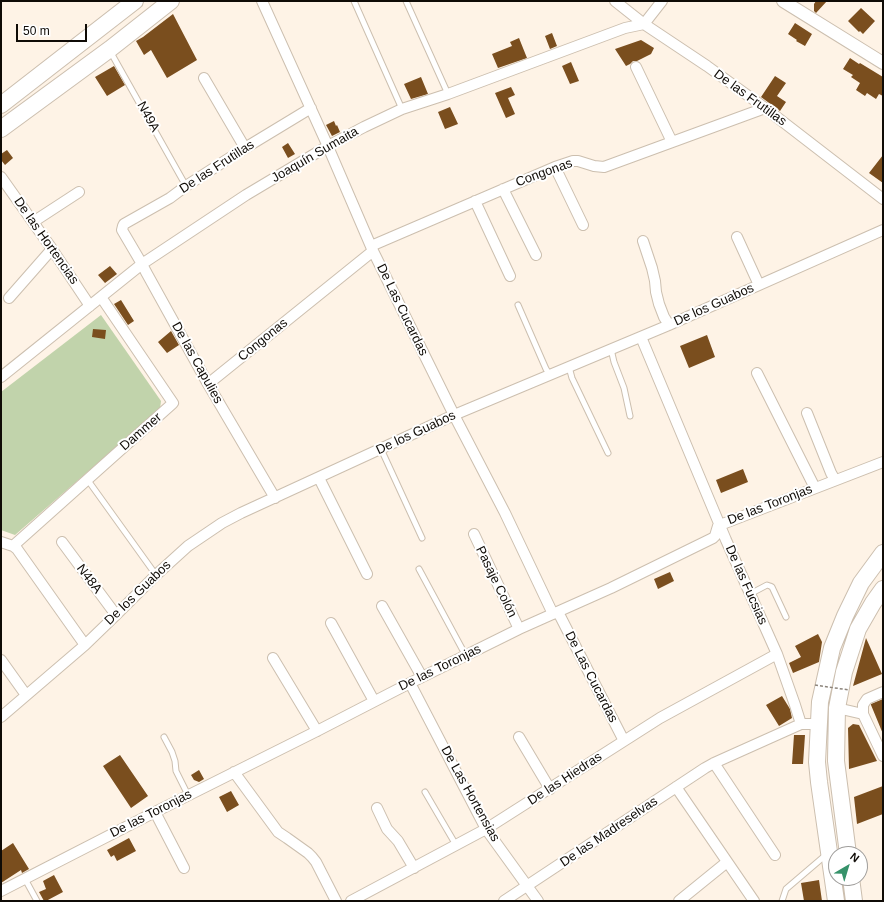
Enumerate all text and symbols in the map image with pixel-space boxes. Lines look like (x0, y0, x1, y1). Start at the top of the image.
scale bar (18, 16, 89, 42)
text: 50 m (23, 24, 50, 38)
street label: De las Frutillas (711, 66, 789, 130)
street label: N49A (133, 99, 163, 135)
street label: Joaquín Sumaita (269, 124, 361, 186)
street label: De las Frutillas (177, 137, 257, 197)
street label: Congonas (513, 156, 575, 190)
street label: De las Hortencias (10, 195, 82, 287)
street label: De Las Cucardas (373, 261, 431, 359)
street label: De los Guabos (672, 280, 756, 330)
street label: Congonas (235, 315, 291, 365)
street label: De las Capulies (168, 319, 226, 407)
street label: De los Guabos (374, 408, 458, 458)
street label: Dammer (117, 410, 165, 454)
street label: De las Toronjas (725, 482, 815, 528)
street label: De las Fucsias (722, 543, 770, 627)
street label: Pasaje Colón (472, 544, 520, 620)
street label: De los Guabos (102, 558, 174, 628)
street label: N48A (73, 561, 105, 597)
street label: De Las Cucardas (561, 629, 621, 725)
street label: De las Toronjas (396, 641, 484, 695)
street label: De Las Hortensias (437, 743, 503, 845)
street label: De las Hiedras (525, 749, 605, 809)
street label: De las Toronjas (108, 787, 194, 841)
street label: De las Madreselvas (557, 794, 661, 870)
north arrow (828, 846, 868, 886)
text: N (848, 850, 862, 865)

